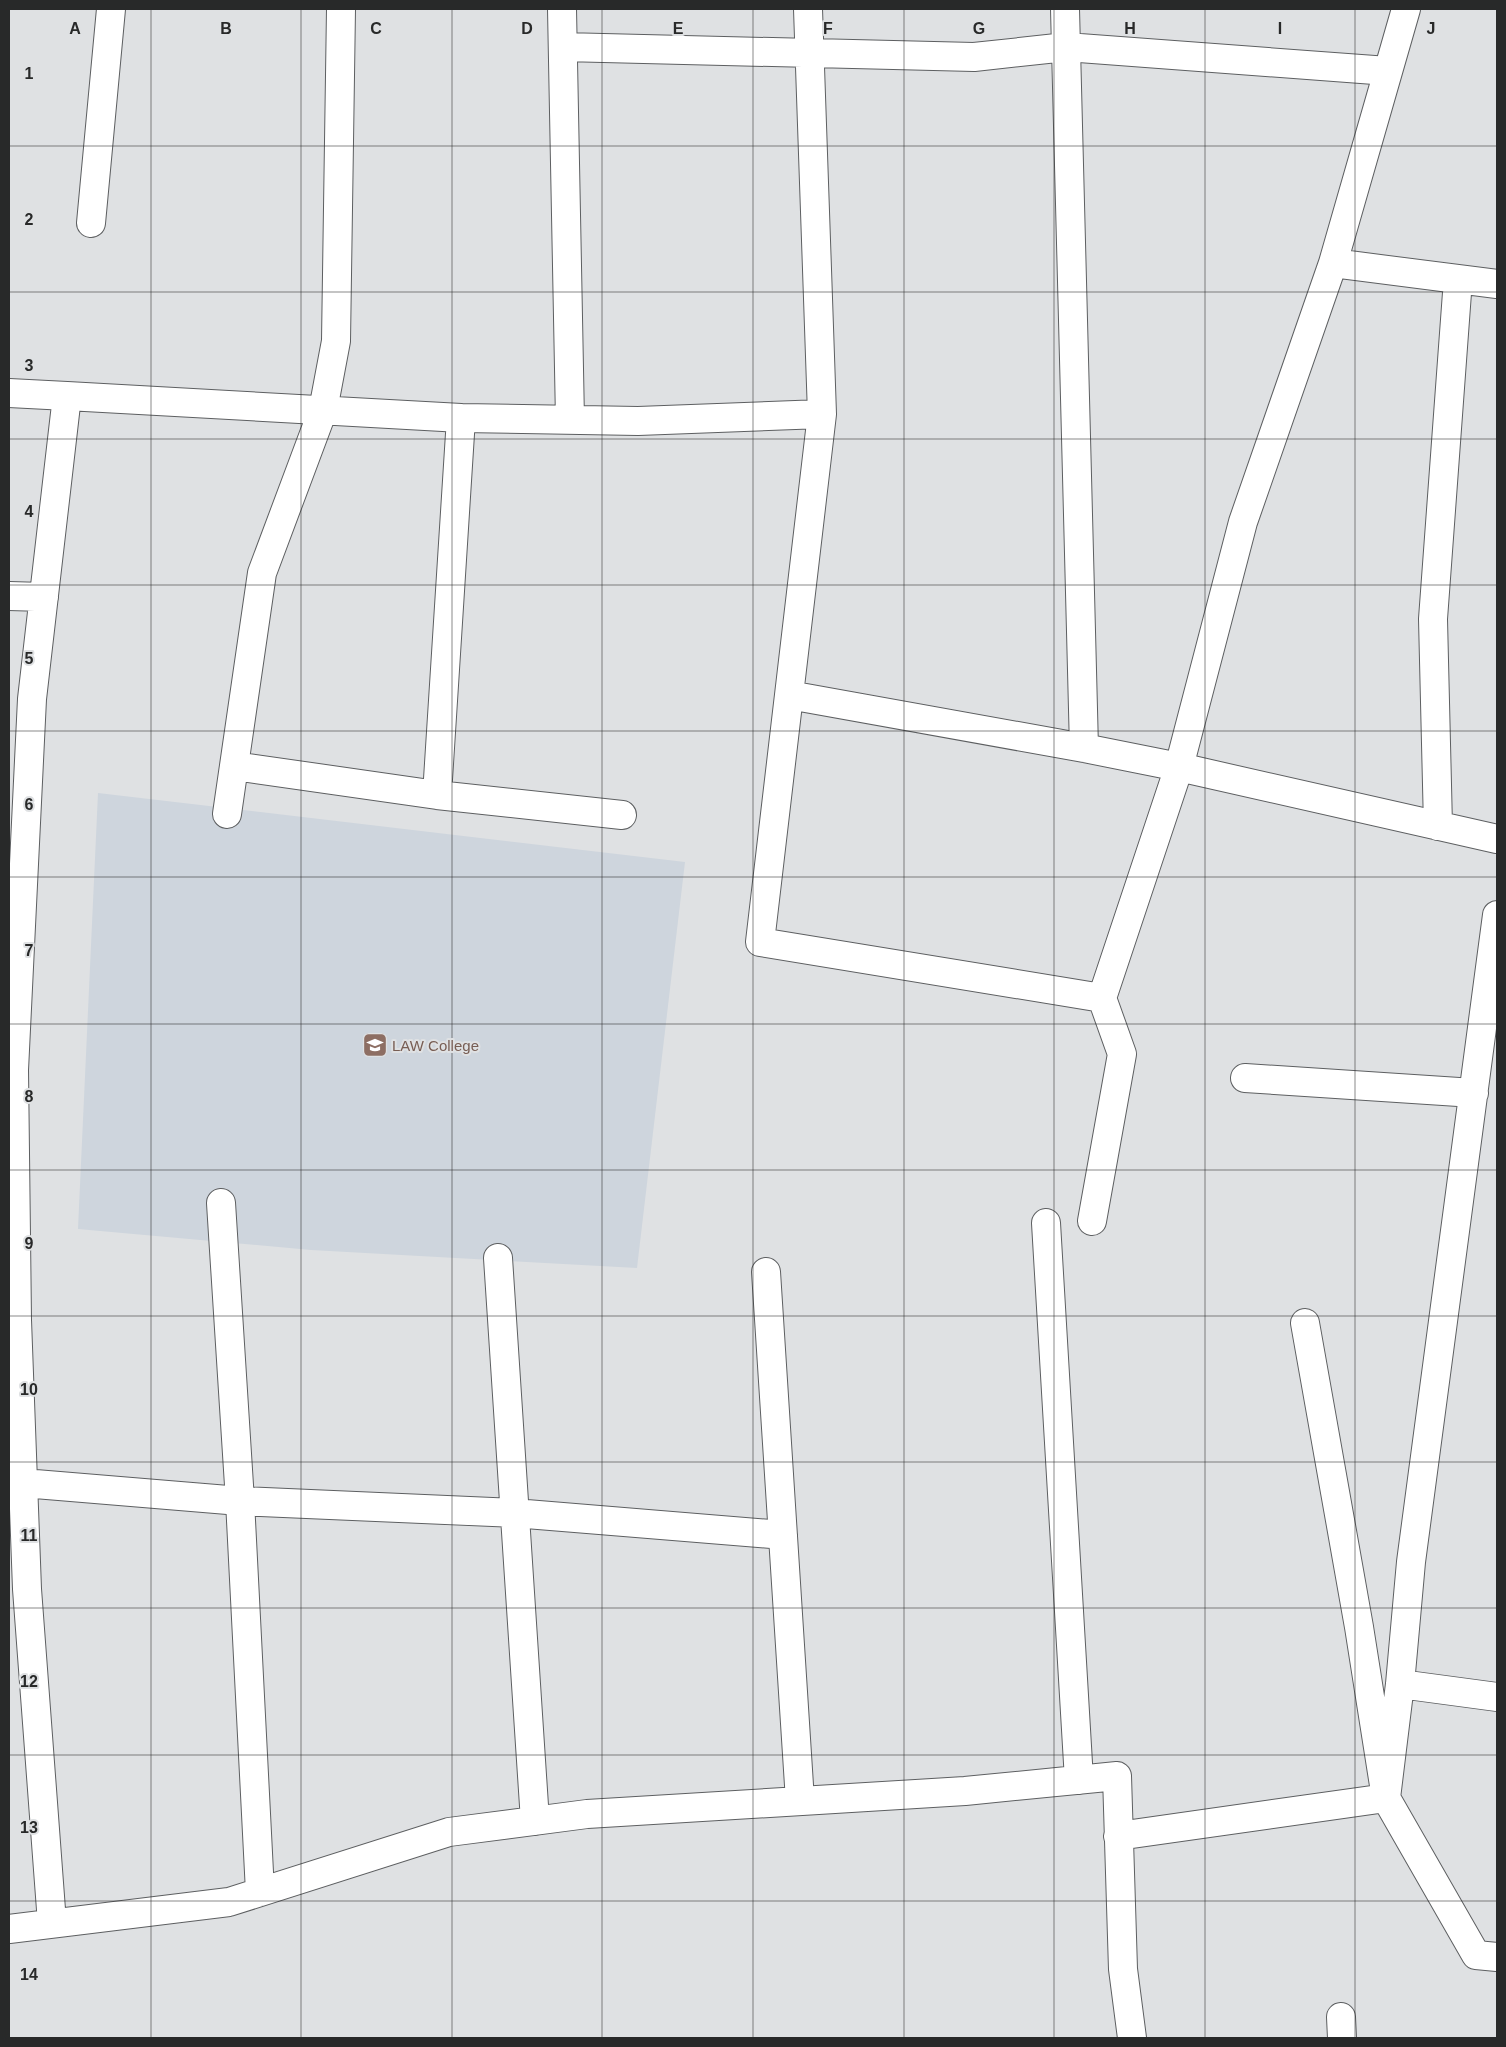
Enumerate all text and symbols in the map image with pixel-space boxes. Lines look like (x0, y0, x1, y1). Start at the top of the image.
text: A (69, 20, 81, 37)
text: B (220, 20, 232, 37)
text: C (370, 20, 382, 37)
text: D (521, 20, 533, 37)
text: E (673, 20, 684, 37)
text: F (823, 20, 833, 37)
text: G (973, 20, 985, 37)
text: H (1124, 20, 1136, 37)
text: I (1278, 20, 1282, 37)
text: J (1427, 20, 1435, 37)
text: 1 (25, 65, 34, 82)
text: 2 (25, 211, 34, 228)
text: 3 (25, 357, 34, 374)
text: 4 (25, 503, 34, 520)
text: 5 (25, 650, 34, 667)
text: 6 (25, 796, 34, 813)
text: 7 (25, 942, 34, 959)
school or university icon: LAW College (362, 1032, 388, 1058)
place label: LAW College (392, 1037, 479, 1054)
text: 8 (25, 1088, 34, 1105)
text: 9 (25, 1235, 34, 1252)
text: 10 (20, 1381, 38, 1398)
text: 11 (21, 1527, 38, 1544)
text: 12 (20, 1673, 38, 1690)
text: 13 (20, 1819, 38, 1836)
text: 14 (20, 1966, 38, 1983)

